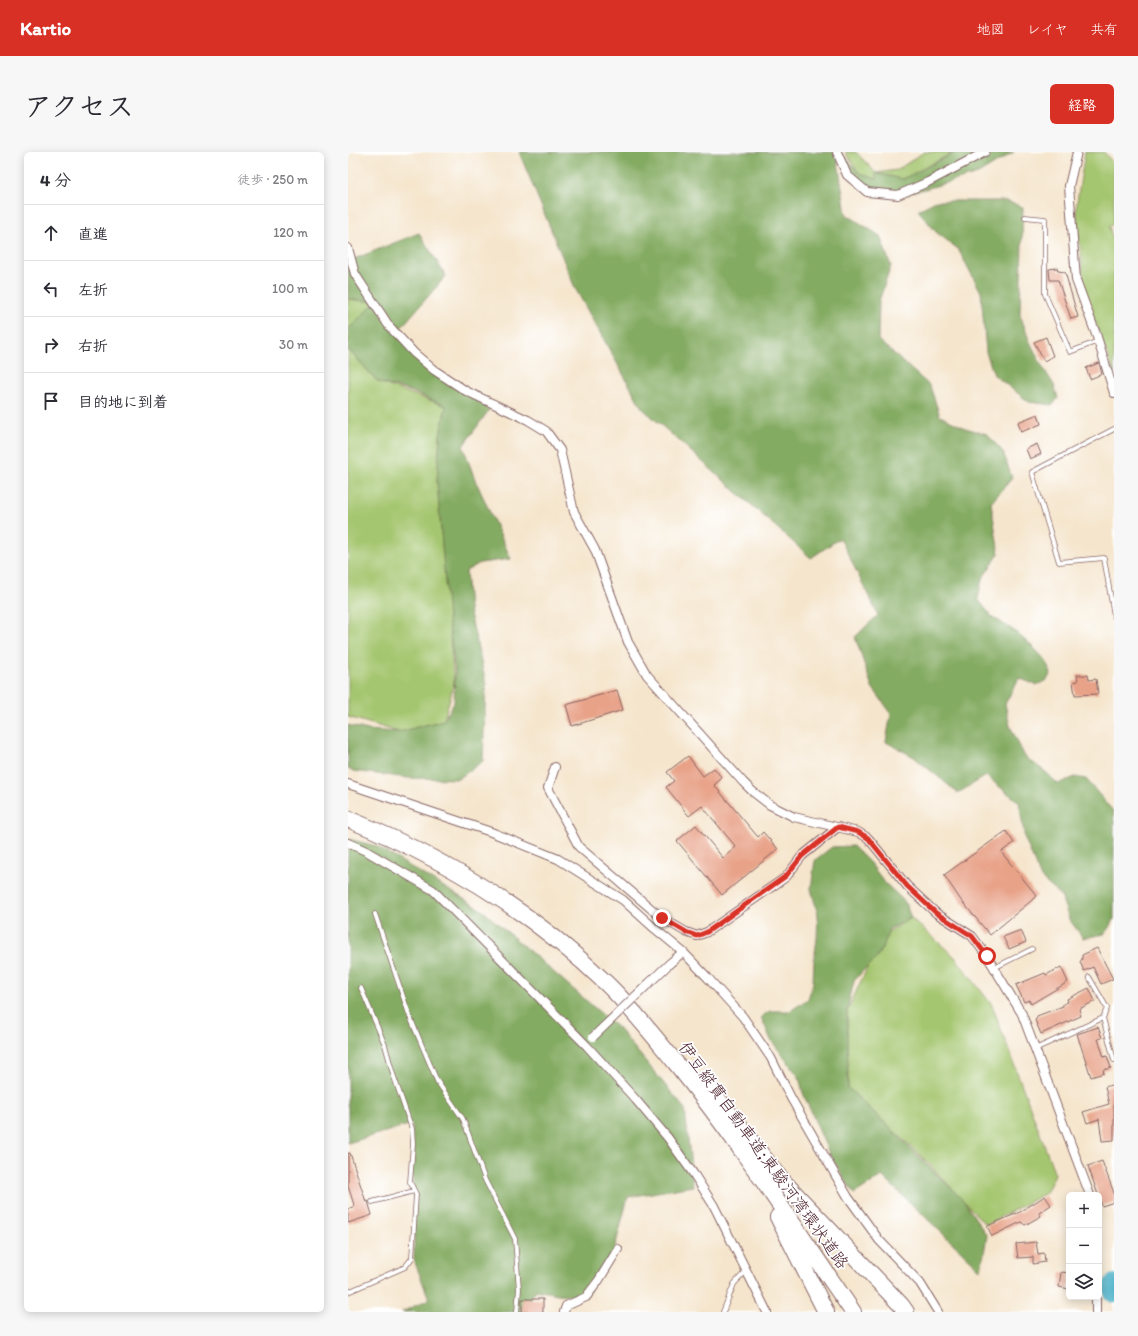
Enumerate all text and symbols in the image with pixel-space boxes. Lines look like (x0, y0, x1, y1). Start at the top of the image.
text: Kartio (20, 17, 71, 40)
text: 地図 (977, 21, 1005, 38)
text: レイヤ (1027, 21, 1068, 38)
text: 共有 (1090, 21, 1118, 38)
button: 経路 (1050, 84, 1114, 124)
text: アクセス (24, 89, 134, 123)
text: 4 分 (40, 170, 71, 190)
text: 徒歩 · 250 m (238, 172, 308, 187)
icon: ahead (40, 222, 62, 244)
text: 直進 (78, 225, 108, 243)
text: 120 m (273, 225, 308, 240)
icon: left (40, 278, 62, 300)
text: 左折 (78, 281, 108, 299)
text: 100 m (272, 281, 308, 296)
icon: right (40, 334, 62, 356)
text: 右折 (78, 337, 108, 355)
text: 30 m (279, 337, 308, 352)
icon: arrive (40, 390, 62, 412)
text: 目的地に到着 (78, 393, 168, 411)
route end (653, 909, 671, 927)
route start (978, 947, 996, 965)
street label: 伊豆縦貫自動車道;東駿河湾環状道路 (675, 1037, 853, 1273)
map controls (1066, 1192, 1102, 1300)
button: + (1066, 1192, 1102, 1228)
button: − (1066, 1228, 1102, 1264)
button: layers (1066, 1264, 1102, 1300)

